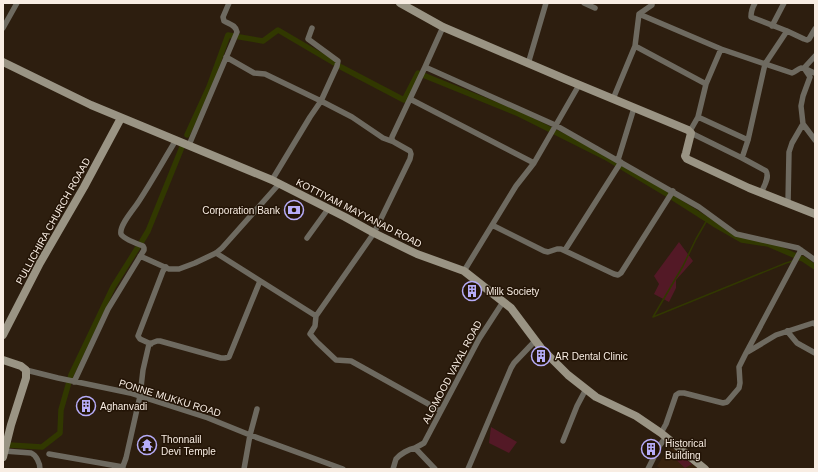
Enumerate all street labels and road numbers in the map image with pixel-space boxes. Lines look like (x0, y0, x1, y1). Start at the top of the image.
street label: PULLICHIRA CHURCH ROAAD (14, 156, 92, 286)
street label: KOTTIYAM MAYYANAD ROAD (294, 176, 424, 250)
street label: ALOMOOD VAYAL ROAD (420, 319, 484, 425)
street label: PONNE MUKKU ROAD (118, 377, 222, 419)

